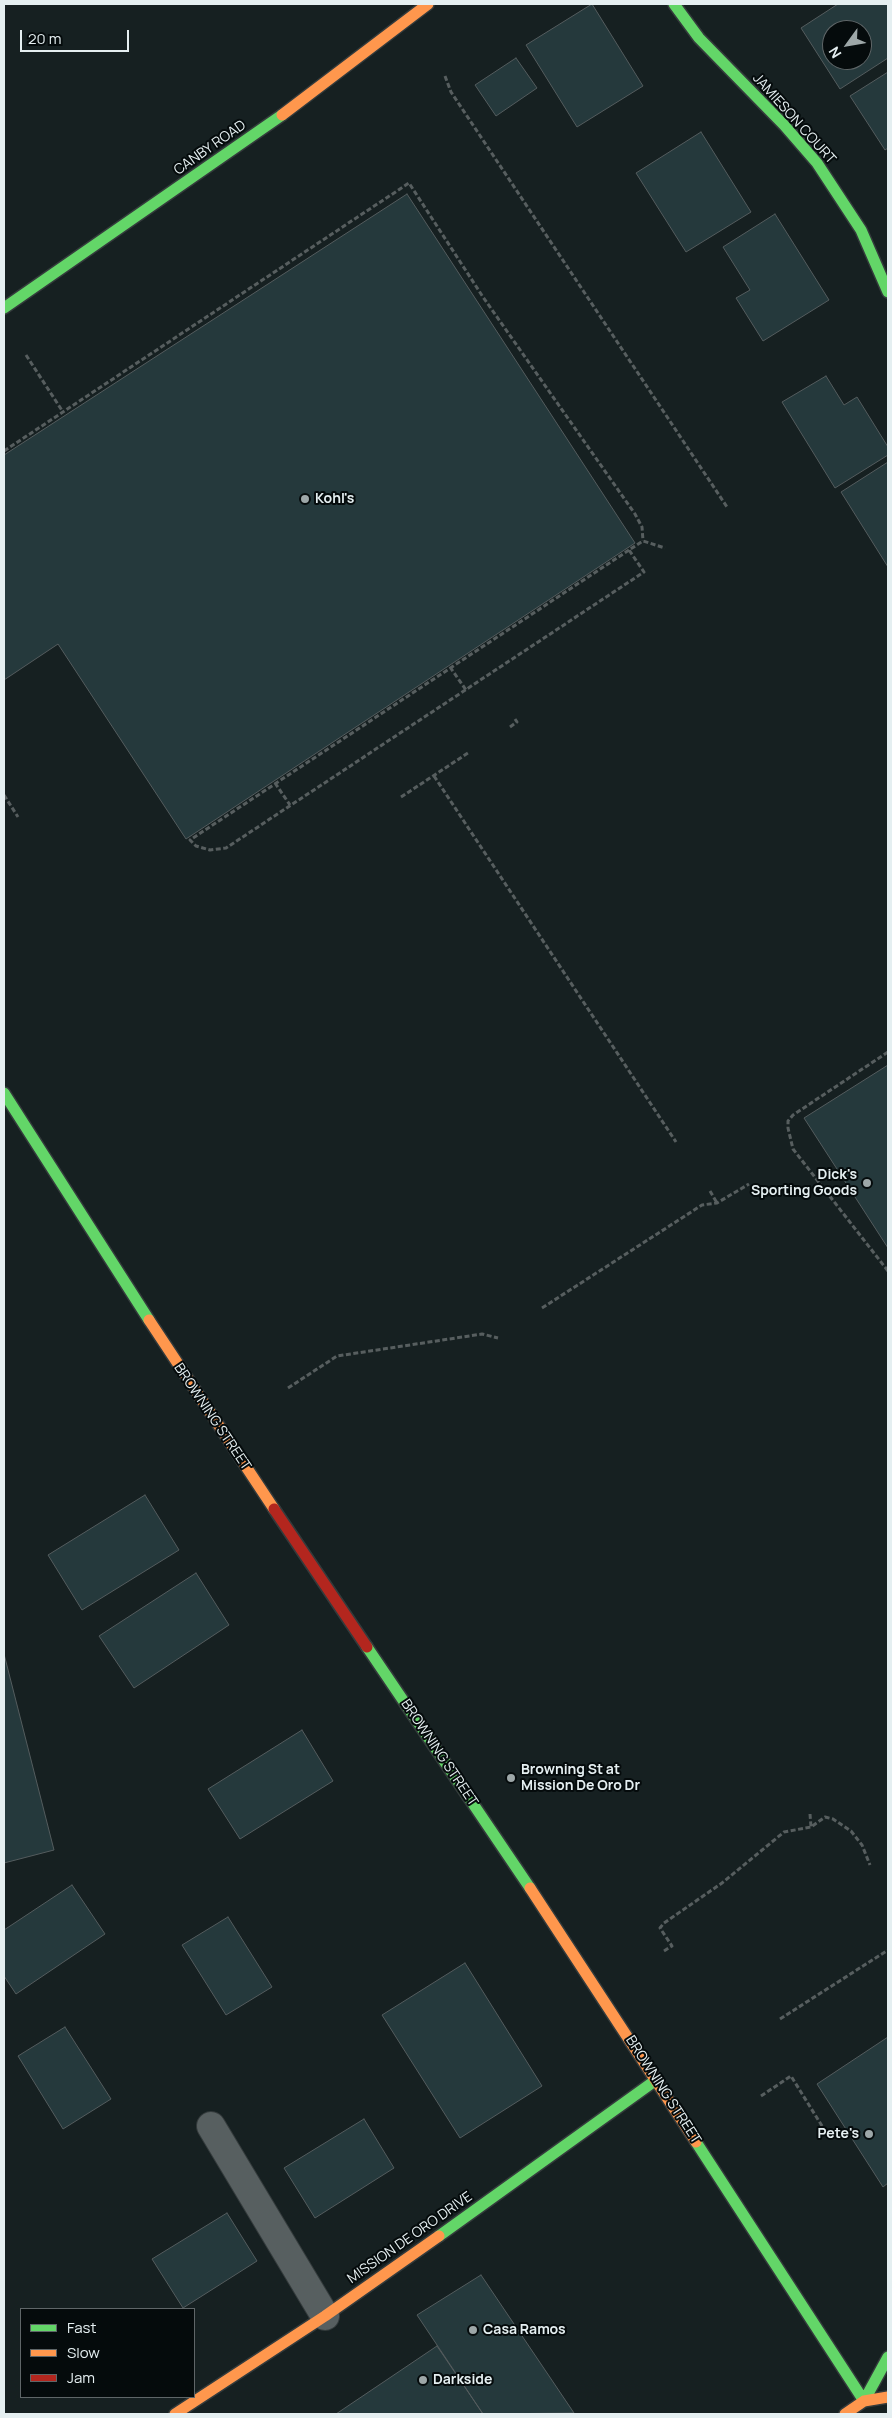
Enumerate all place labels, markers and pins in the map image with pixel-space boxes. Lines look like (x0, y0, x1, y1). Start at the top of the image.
place label: Kohl's (315, 491, 354, 507)
marker: Kohl's (299, 493, 311, 505)
place label: Dick's Sporting Goods (751, 1167, 857, 1200)
marker: Dick's Sporting Goods (861, 1177, 873, 1189)
place label: Browning St at Mission De Oro Dr (521, 1762, 640, 1794)
marker: Browning St at Mission De Oro Dr (505, 1772, 517, 1784)
place label: Pete's (818, 2126, 859, 2142)
marker: Pete's (863, 2128, 875, 2140)
place label: Casa Ramos (483, 2322, 566, 2338)
marker: Casa Ramos (467, 2324, 479, 2336)
place label: Darkside (433, 2372, 492, 2388)
marker: Darkside (417, 2374, 429, 2386)

